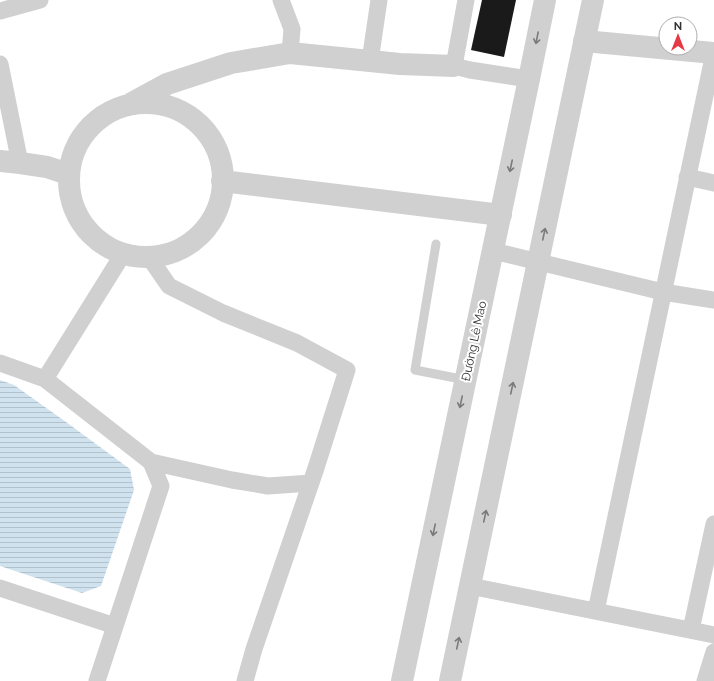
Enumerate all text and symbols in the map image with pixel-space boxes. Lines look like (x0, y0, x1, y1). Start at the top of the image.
north arrow (658, 16, 698, 56)
text: N (674, 20, 682, 33)
one-way arrow (533, 31, 541, 44)
one-way arrow (506, 159, 514, 172)
one-way arrow (541, 228, 549, 241)
street label: Đường Lê Mao (459, 300, 489, 382)
one-way arrow (508, 382, 516, 395)
one-way arrow (456, 395, 464, 408)
one-way arrow (482, 509, 490, 522)
one-way arrow (430, 523, 438, 536)
one-way arrow (455, 637, 463, 650)

